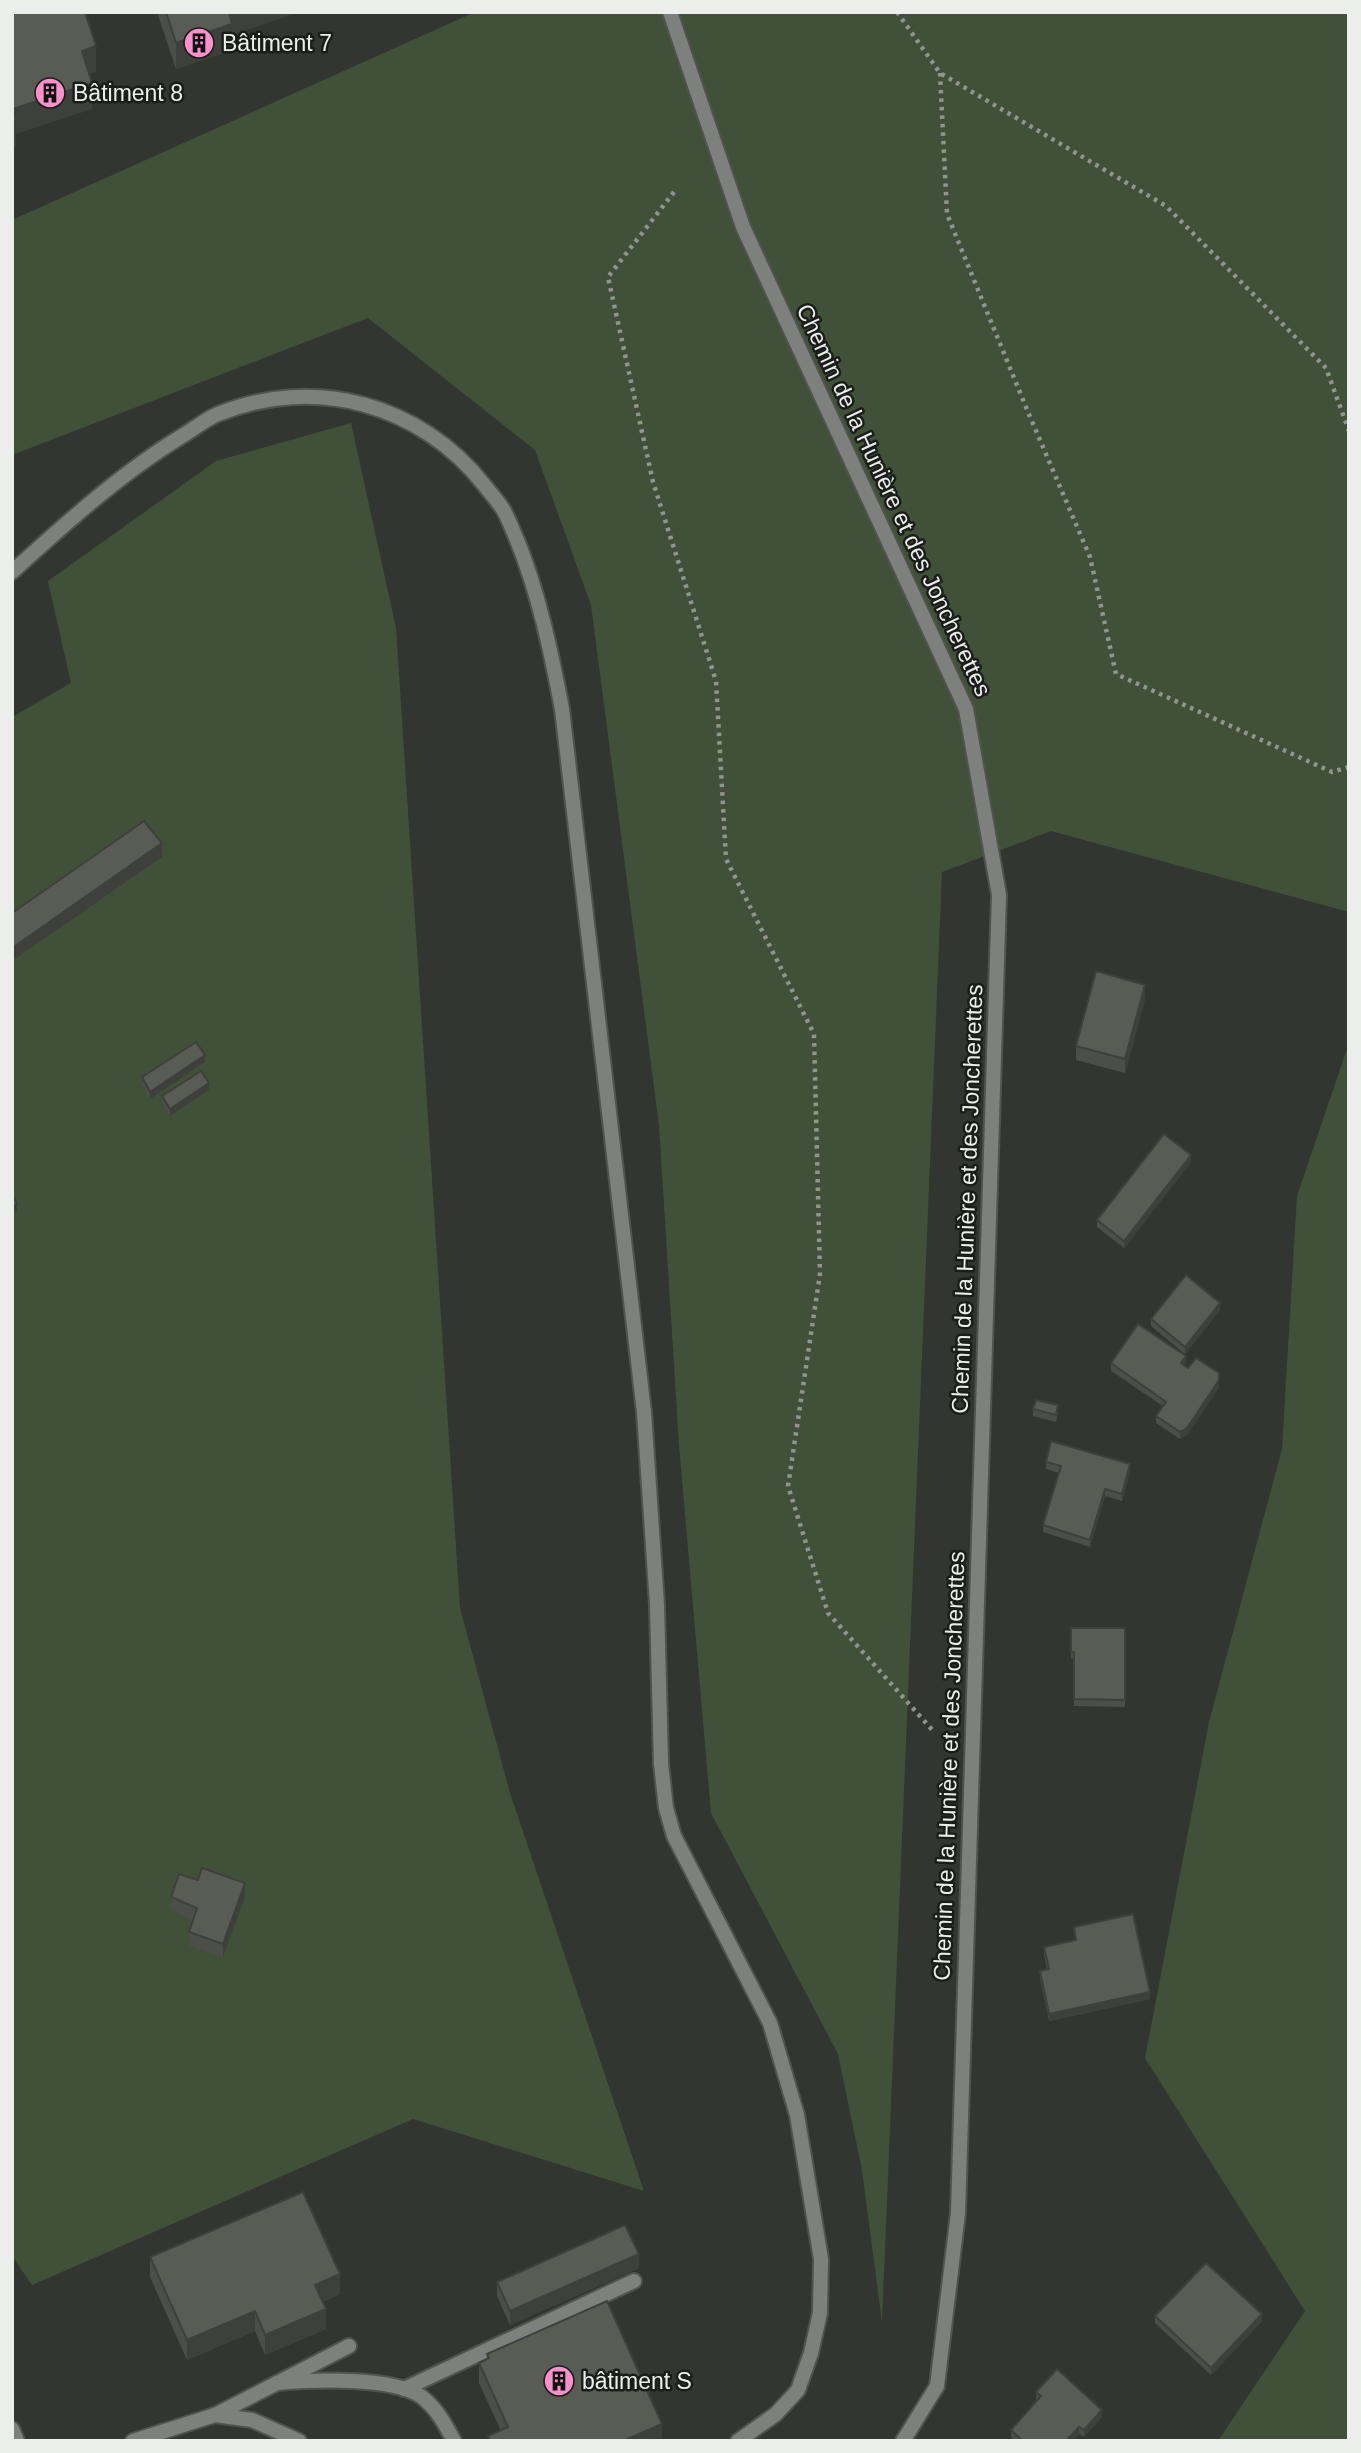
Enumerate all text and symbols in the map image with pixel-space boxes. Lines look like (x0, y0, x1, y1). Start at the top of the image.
building icon: Bâtiment 7 (182, 26, 216, 60)
place label: Bâtiment 7 (222, 30, 332, 56)
building icon: Bâtiment 8 (33, 76, 67, 110)
place label: Bâtiment 8 (73, 80, 183, 106)
street label: Chemin de la Hunière et des Joncherettes (791, 300, 997, 700)
street label: Chemin de la Hunière et des Joncherettes (947, 984, 987, 1414)
street label: Chemin de la Hunière et des Joncherettes (929, 1551, 969, 1981)
building icon: bâtiment S (542, 2364, 576, 2398)
place label: bâtiment S (582, 2368, 692, 2394)

